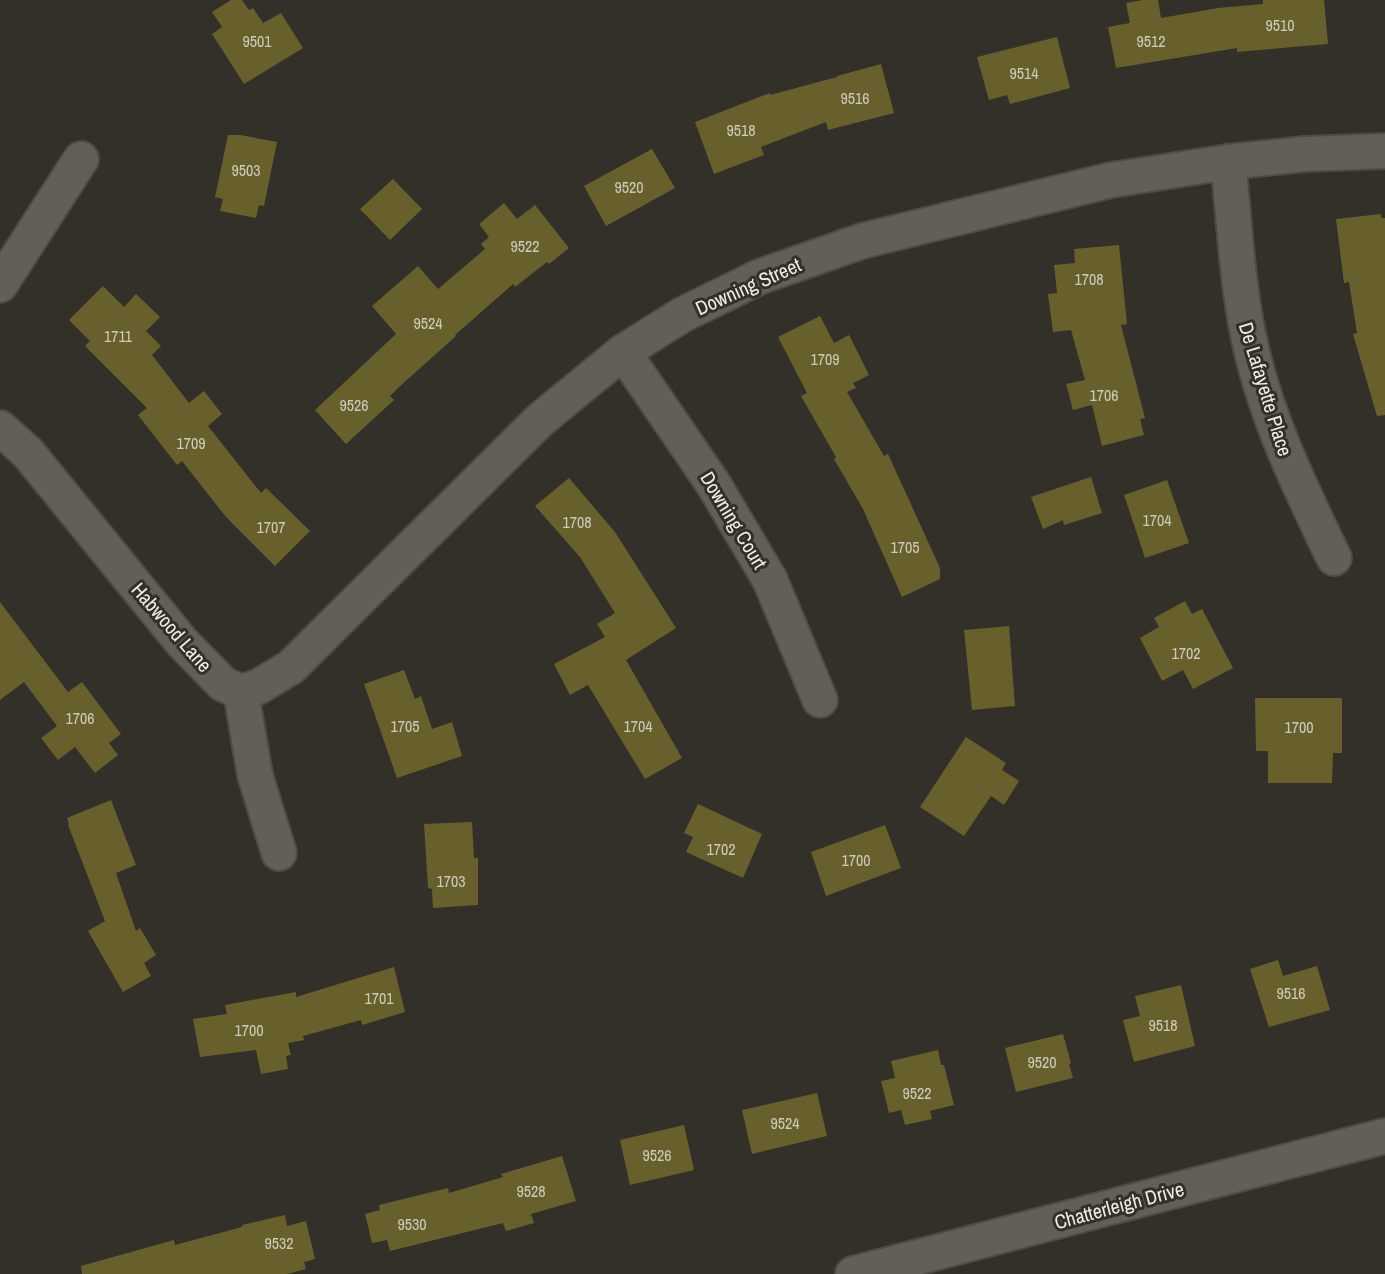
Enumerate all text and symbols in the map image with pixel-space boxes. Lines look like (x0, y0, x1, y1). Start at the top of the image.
house number: 9510 (1265, 14, 1295, 36)
house number: 9501 (242, 30, 272, 52)
house number: 9512 (1136, 30, 1166, 52)
house number: 9514 (1009, 62, 1039, 84)
house number: 9516 (840, 87, 870, 109)
house number: 9518 (726, 119, 756, 141)
house number: 9503 (231, 159, 261, 181)
house number: 9520 (614, 176, 644, 198)
house number: 9522 (510, 235, 540, 257)
street label: Downing Street (691, 251, 806, 321)
house number: 1708 (1074, 268, 1104, 290)
house number: 9524 (413, 312, 443, 334)
street label: De Lafayette Place (1233, 319, 1299, 459)
house number: 1711 (104, 325, 133, 347)
house number: 1709 (810, 348, 840, 370)
house number: 1706 (1089, 384, 1119, 406)
house number: 9526 (339, 394, 369, 416)
house number: 1709 (176, 432, 206, 454)
street label: Downing Court (694, 466, 774, 574)
house number: 1704 (1142, 509, 1172, 531)
house number: 1708 (562, 511, 592, 533)
house number: 1707 (256, 516, 286, 538)
house number: 1705 (890, 536, 920, 558)
street label: Habwood Lane (126, 577, 218, 677)
house number: 1702 (1171, 642, 1201, 664)
house number: 1706 (65, 707, 95, 729)
house number: 1705 (390, 715, 420, 737)
house number: 1704 (623, 715, 653, 737)
house number: 1700 (1284, 716, 1314, 738)
house number: 1702 (706, 838, 736, 860)
house number: 1700 (841, 849, 871, 871)
house number: 1703 (436, 870, 466, 892)
house number: 9516 (1276, 982, 1306, 1004)
house number: 1701 (364, 987, 394, 1009)
house number: 9518 (1148, 1014, 1178, 1036)
house number: 1700 (234, 1019, 264, 1041)
house number: 9520 (1027, 1051, 1057, 1073)
house number: 9522 (902, 1082, 932, 1104)
house number: 9524 (770, 1112, 800, 1134)
house number: 9526 (642, 1144, 672, 1166)
street label: Chatterleigh Drive (1051, 1175, 1187, 1235)
house number: 9528 (516, 1180, 546, 1202)
house number: 9530 (397, 1213, 427, 1235)
house number: 9532 (264, 1232, 294, 1254)

